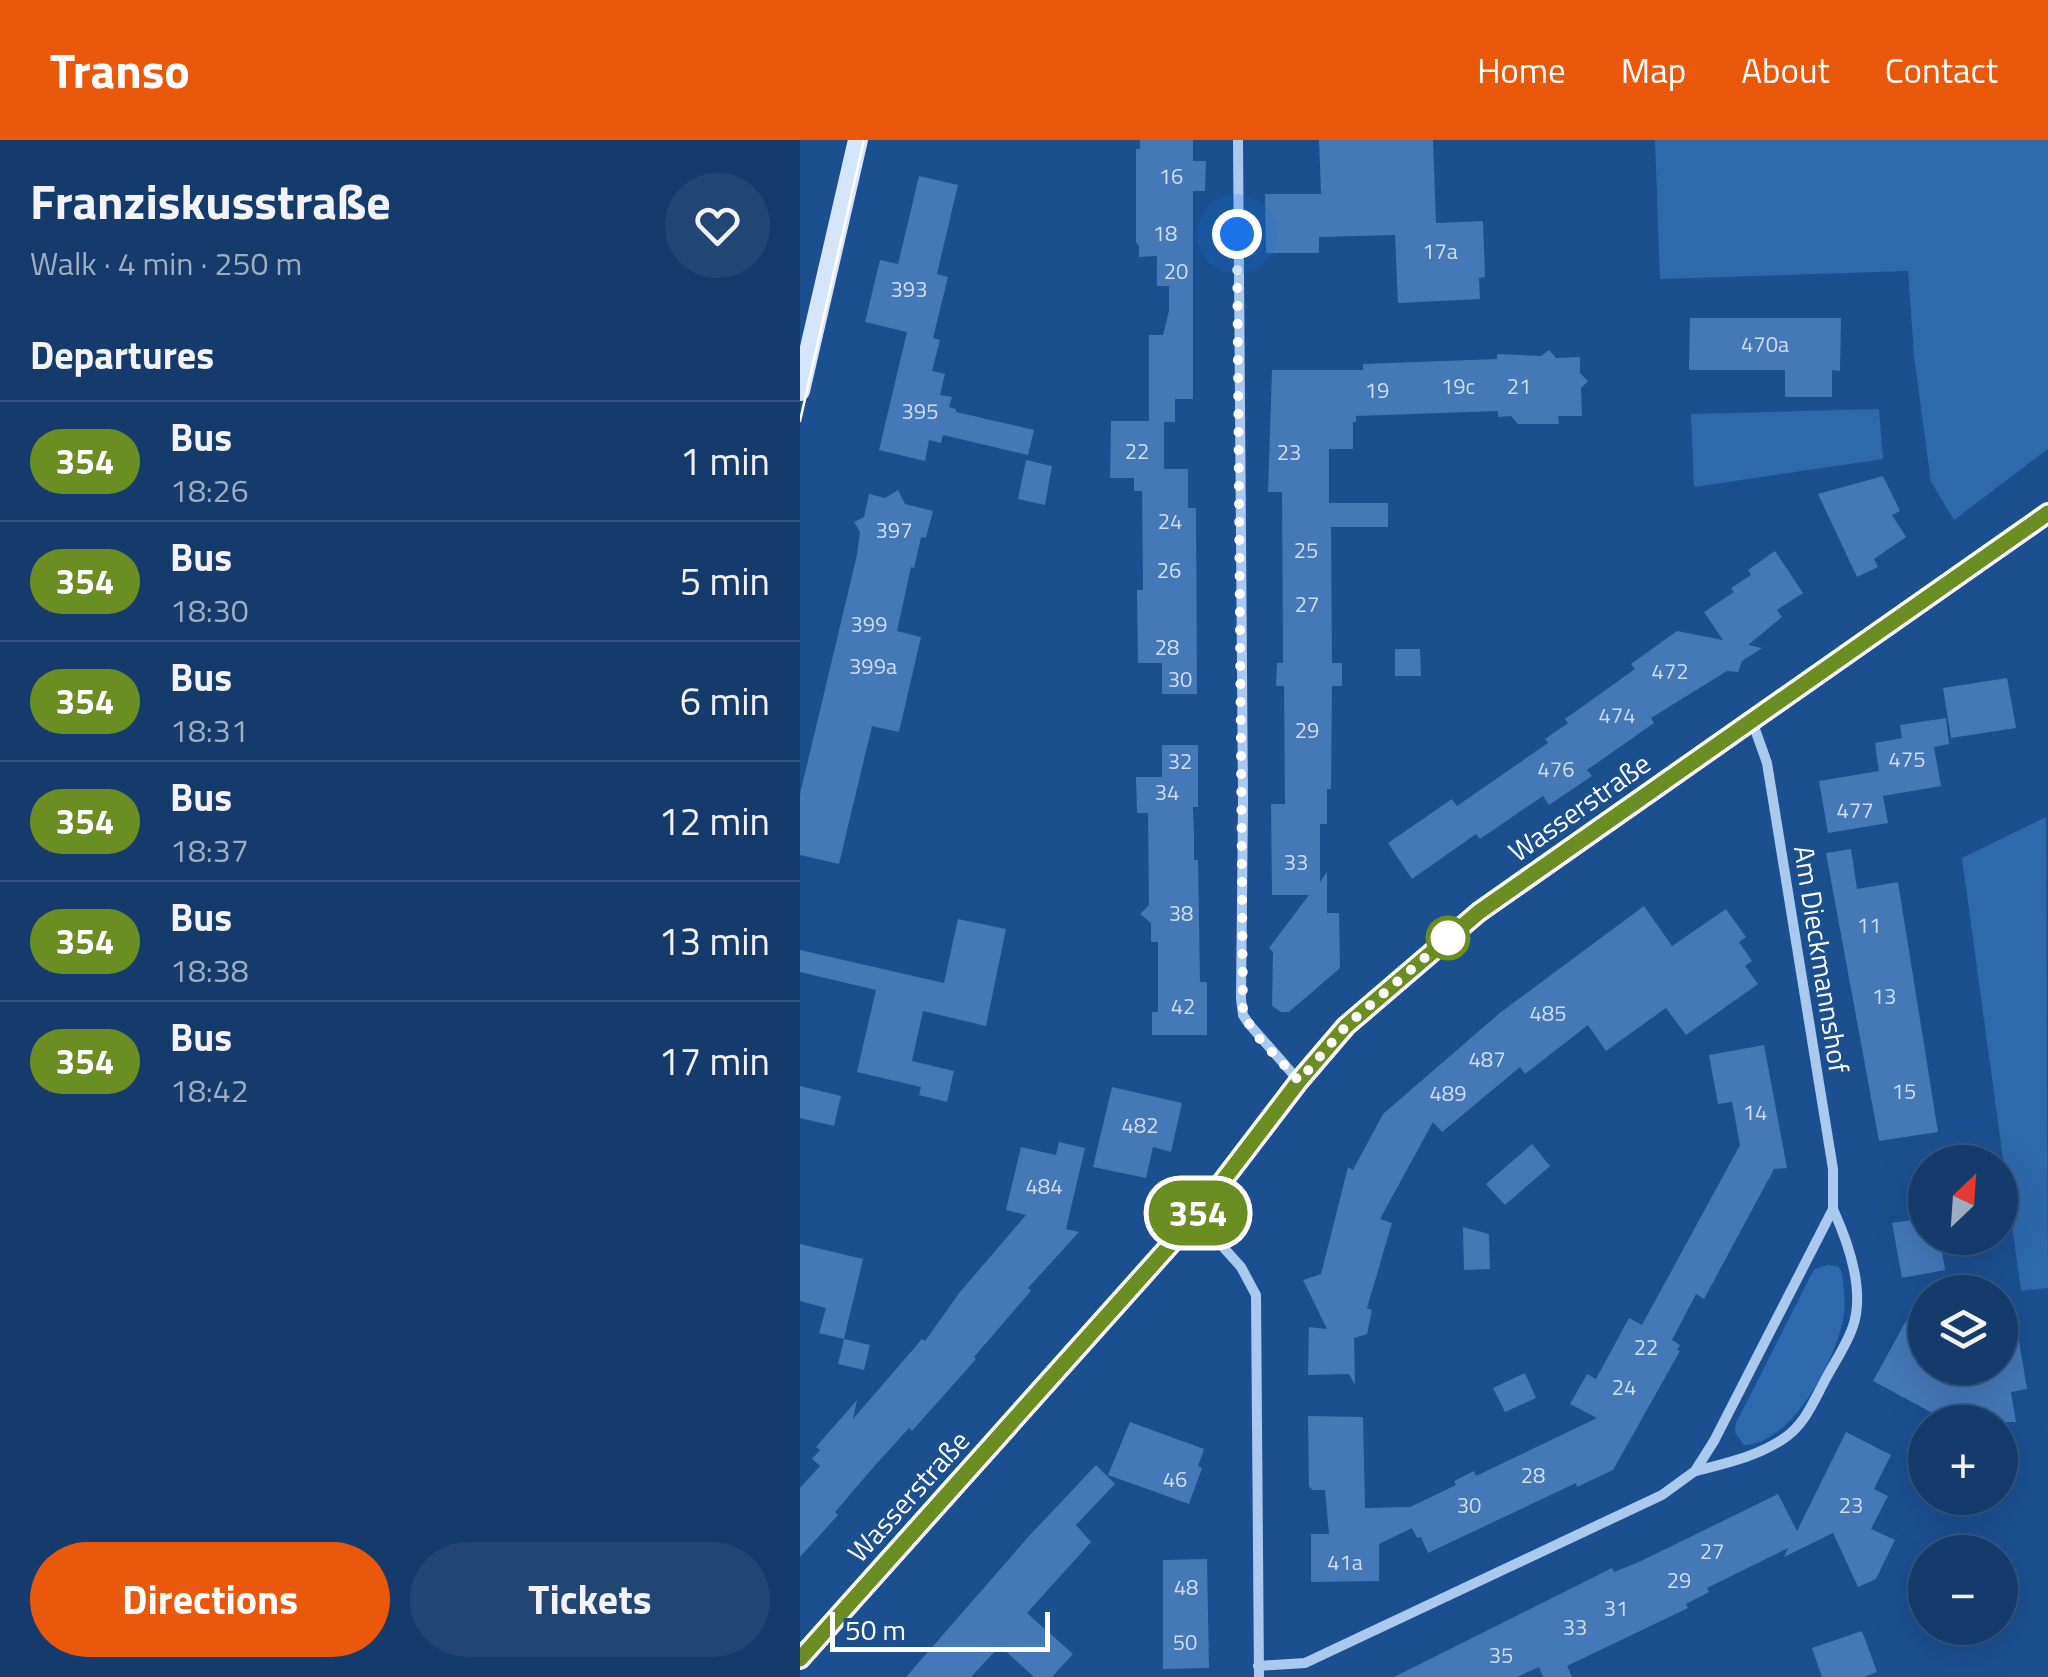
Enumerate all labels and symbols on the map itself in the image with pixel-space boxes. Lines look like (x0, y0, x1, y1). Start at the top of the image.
house number: 16 (1159, 159, 1183, 193)
your location (1212, 209, 1262, 259)
house number: 18 (1153, 216, 1177, 250)
house number: 17a (1422, 234, 1458, 268)
house number: 20 (1164, 254, 1188, 288)
house number: 393 (891, 272, 927, 306)
house number: 470a (1741, 327, 1789, 361)
house number: 19c (1441, 369, 1475, 403)
house number: 21 (1507, 369, 1531, 403)
house number: 19 (1365, 373, 1389, 407)
house number: 395 (902, 394, 938, 428)
house number: 22 (1125, 434, 1149, 468)
house number: 23 (1277, 435, 1301, 469)
house number: 24 (1158, 504, 1182, 538)
house number: 397 (876, 513, 912, 547)
house number: 25 (1294, 533, 1318, 567)
house number: 26 (1157, 553, 1181, 587)
house number: 27 (1295, 587, 1319, 621)
house number: 399 (851, 607, 887, 641)
house number: 28 (1155, 630, 1179, 664)
house number: 399a (849, 649, 897, 683)
house number: 472 (1652, 654, 1688, 688)
house number: 30 (1168, 662, 1192, 696)
house number: 474 (1599, 698, 1635, 732)
house number: 29 (1295, 713, 1319, 747)
street label: Wasserstraße (1499, 742, 1659, 872)
house number: 475 (1889, 742, 1925, 776)
house number: 32 (1168, 744, 1192, 778)
house number: 476 (1538, 752, 1574, 786)
house number: 34 (1155, 775, 1179, 809)
house number: 477 (1837, 793, 1873, 827)
street label: Am Dieckmannshof (1783, 842, 1861, 1077)
house number: 33 (1284, 845, 1308, 879)
house number: 38 (1169, 896, 1193, 930)
house number: 11 (1857, 908, 1881, 942)
unlabelled marker (1427, 917, 1469, 959)
house number: 13 (1872, 979, 1896, 1013)
house number: 42 (1171, 989, 1195, 1023)
house number: 485 (1530, 996, 1566, 1030)
house number: 487 (1469, 1042, 1505, 1076)
house number: 15 (1892, 1074, 1916, 1108)
house number: 489 (1430, 1076, 1466, 1110)
house number: 14 (1743, 1095, 1767, 1129)
house number: 482 (1122, 1108, 1158, 1142)
north arrow (1908, 1145, 2018, 1255)
house number: 484 (1026, 1169, 1062, 1203)
line badge: 354 (1140, 1180, 1256, 1246)
house number: 22 (1634, 1330, 1658, 1364)
house number: 24 (1612, 1370, 1636, 1404)
street label: Wasserstraße (837, 1420, 979, 1572)
house number: 28 (1521, 1458, 1545, 1492)
house number: 46 (1163, 1462, 1187, 1496)
house number: 30 (1457, 1488, 1481, 1522)
house number: 23 (1839, 1488, 1863, 1522)
house number: 27 (1700, 1534, 1724, 1568)
house number: 41a (1327, 1545, 1363, 1579)
house number: 29 (1667, 1563, 1691, 1597)
house number: 48 (1174, 1570, 1198, 1604)
house number: 31 (1604, 1591, 1628, 1625)
scale bar (830, 1607, 1050, 1652)
house number: 33 (1563, 1610, 1587, 1644)
house number: 50 (1173, 1625, 1197, 1659)
house number: 35 (1489, 1638, 1513, 1672)

